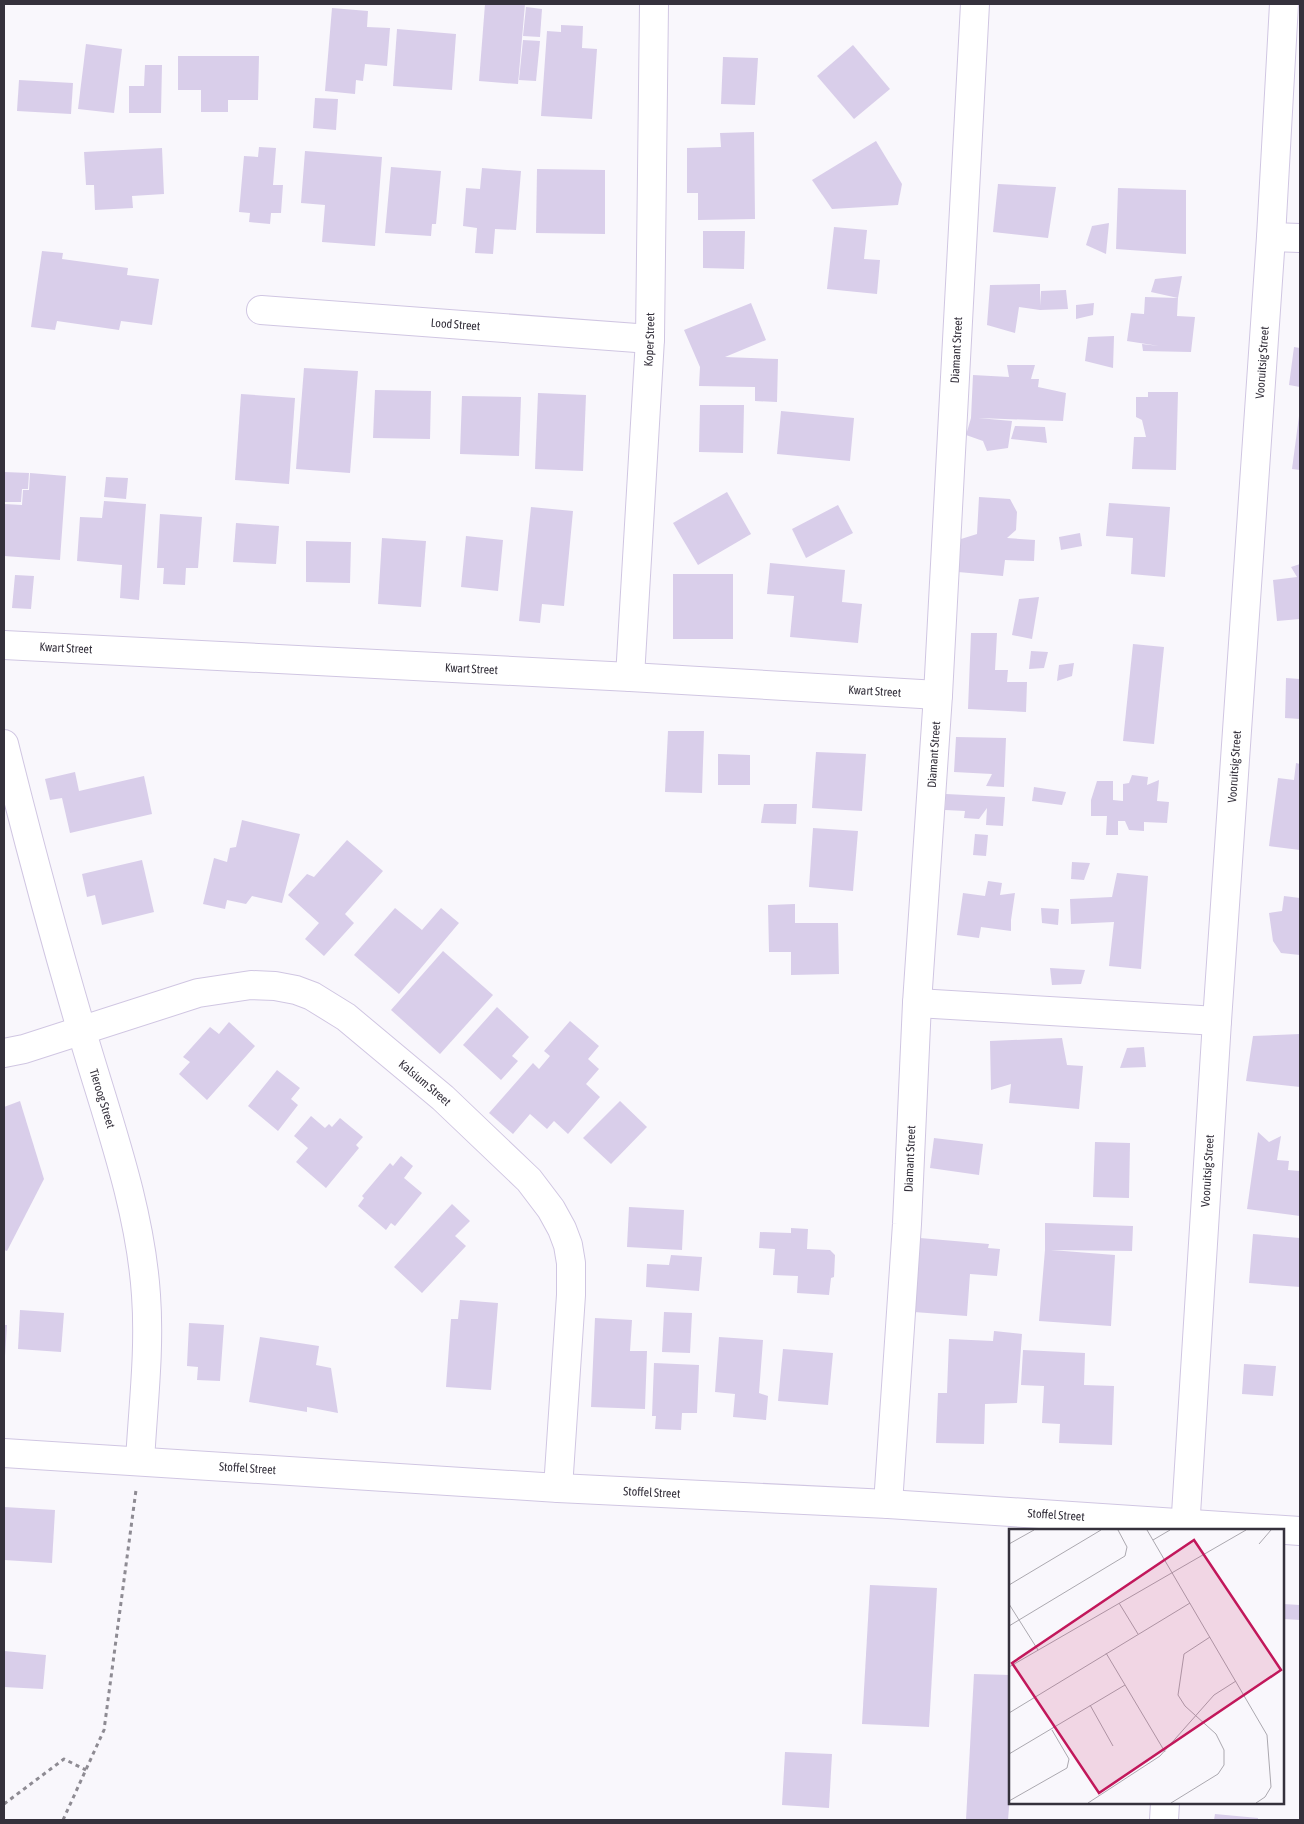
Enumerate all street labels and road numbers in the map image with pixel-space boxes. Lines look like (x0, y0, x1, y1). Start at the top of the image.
street label: Koper Street (641, 312, 657, 367)
street label: Lood Street (430, 316, 481, 333)
street label: Diamant Street (948, 316, 965, 384)
street label: Vooruitsig Street (1253, 325, 1272, 399)
street label: Kwart Street (39, 640, 93, 657)
street label: Kwart Street (445, 661, 499, 677)
street label: Kwart Street (848, 683, 902, 700)
street label: Diamant Street (925, 720, 943, 788)
street label: Vooruitsig Street (1225, 729, 1244, 803)
street label: Kalsium Street (396, 1057, 454, 1109)
street label: Tieroog Street (87, 1067, 118, 1130)
street label: Diamant Street (901, 1125, 918, 1192)
street label: Vooruitsig Street (1198, 1134, 1217, 1207)
street label: Stoffel Street (219, 1460, 277, 1477)
street label: Stoffel Street (623, 1484, 681, 1501)
street label: Stoffel Street (1027, 1506, 1086, 1524)

